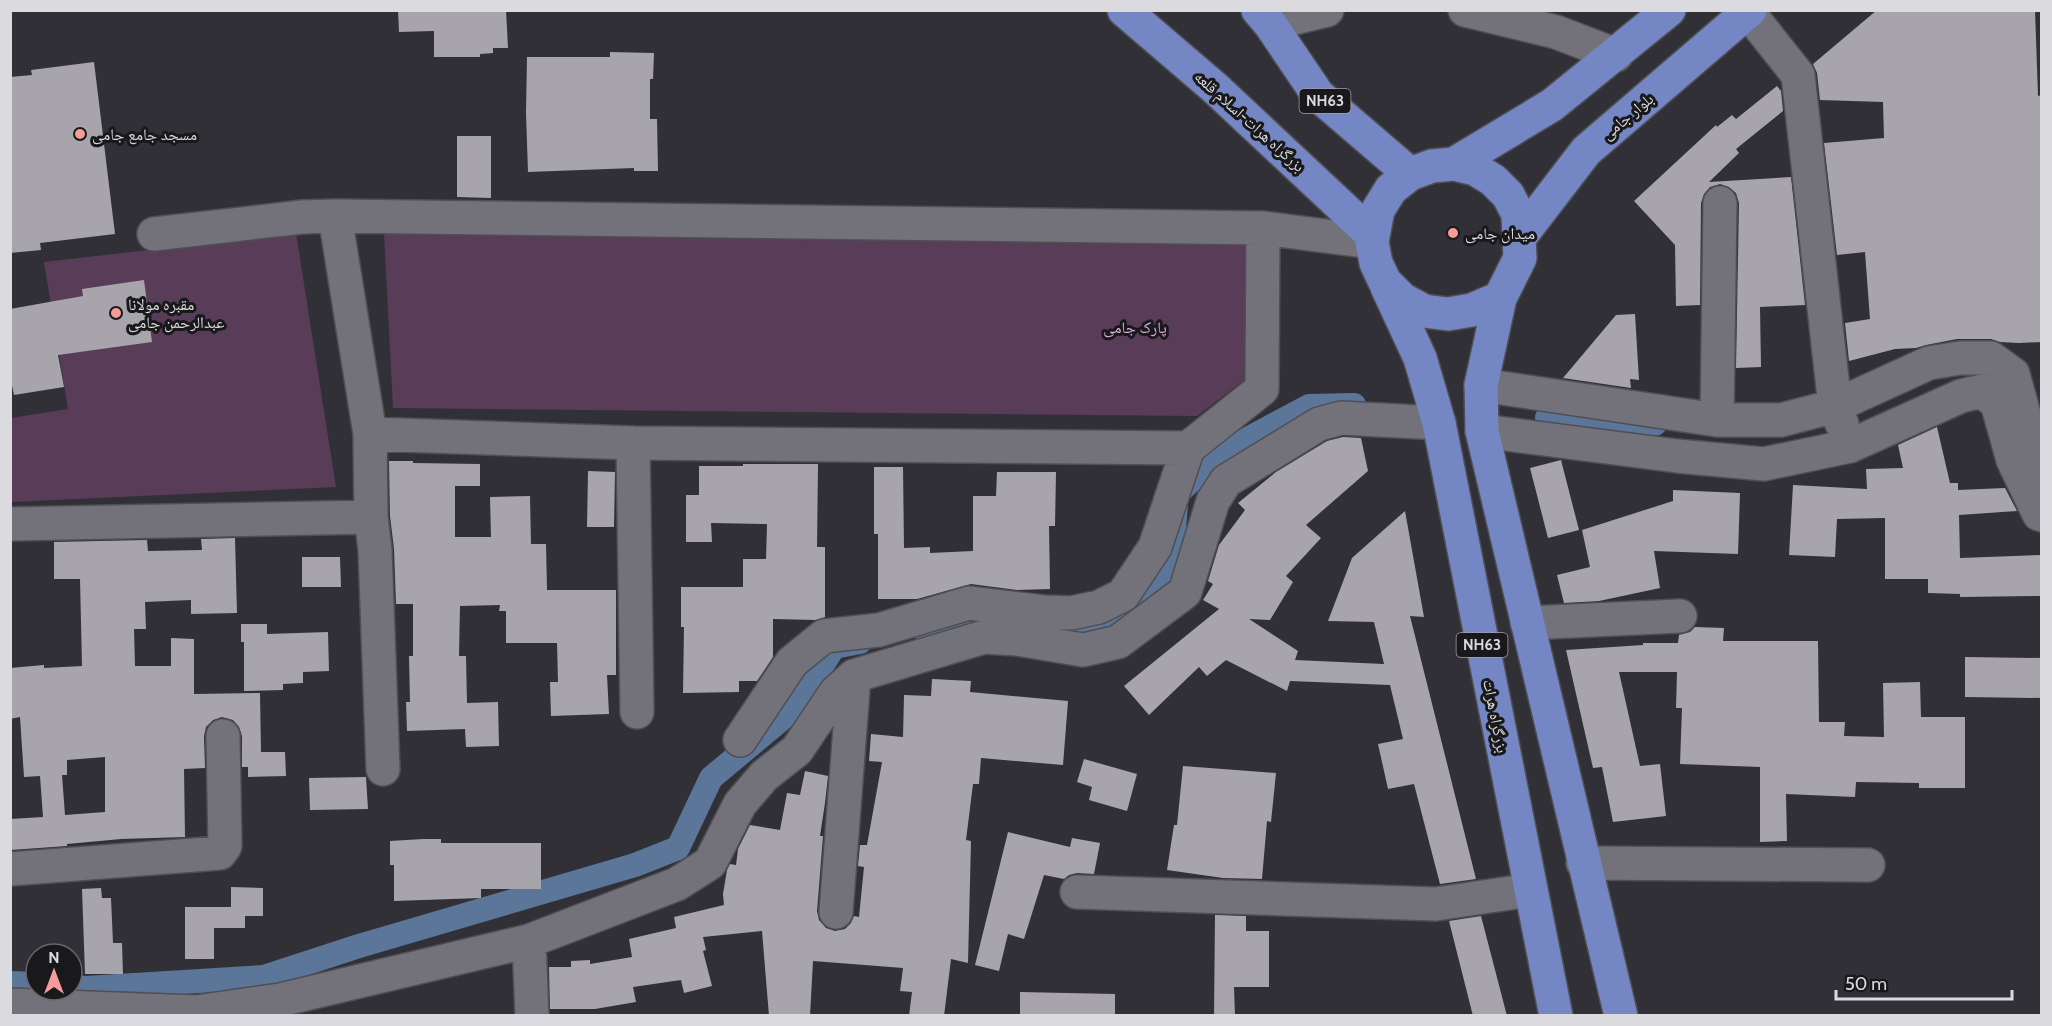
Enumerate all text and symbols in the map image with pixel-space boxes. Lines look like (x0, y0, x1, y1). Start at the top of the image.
street label: بزرگراه هرات-اسلام قلعه (1190, 67, 1309, 177)
road number: NH63 (1300, 89, 1350, 113)
street label: بلوار جامی (1598, 89, 1658, 144)
place label: مسجد جامع جامی (92, 125, 197, 145)
marker: مسجد جامع جامی (73, 127, 87, 141)
place label: میدان جامی (1465, 224, 1535, 244)
marker: میدان جامی (1446, 226, 1460, 240)
place label: مقبره مولانا عبدالرحمن جامی (128, 295, 224, 333)
marker: مقبره مولانا عبدالرحمن جامی (109, 306, 123, 320)
park label: پارک جامی (1103, 318, 1167, 338)
road number: NH63 (1456, 633, 1508, 657)
street label: بزرگراه هرات (1479, 678, 1512, 755)
north arrow (24, 942, 84, 1002)
text: N (48, 948, 60, 967)
scale bar (1836, 963, 2012, 1001)
text: 50 m (1845, 973, 1887, 995)

